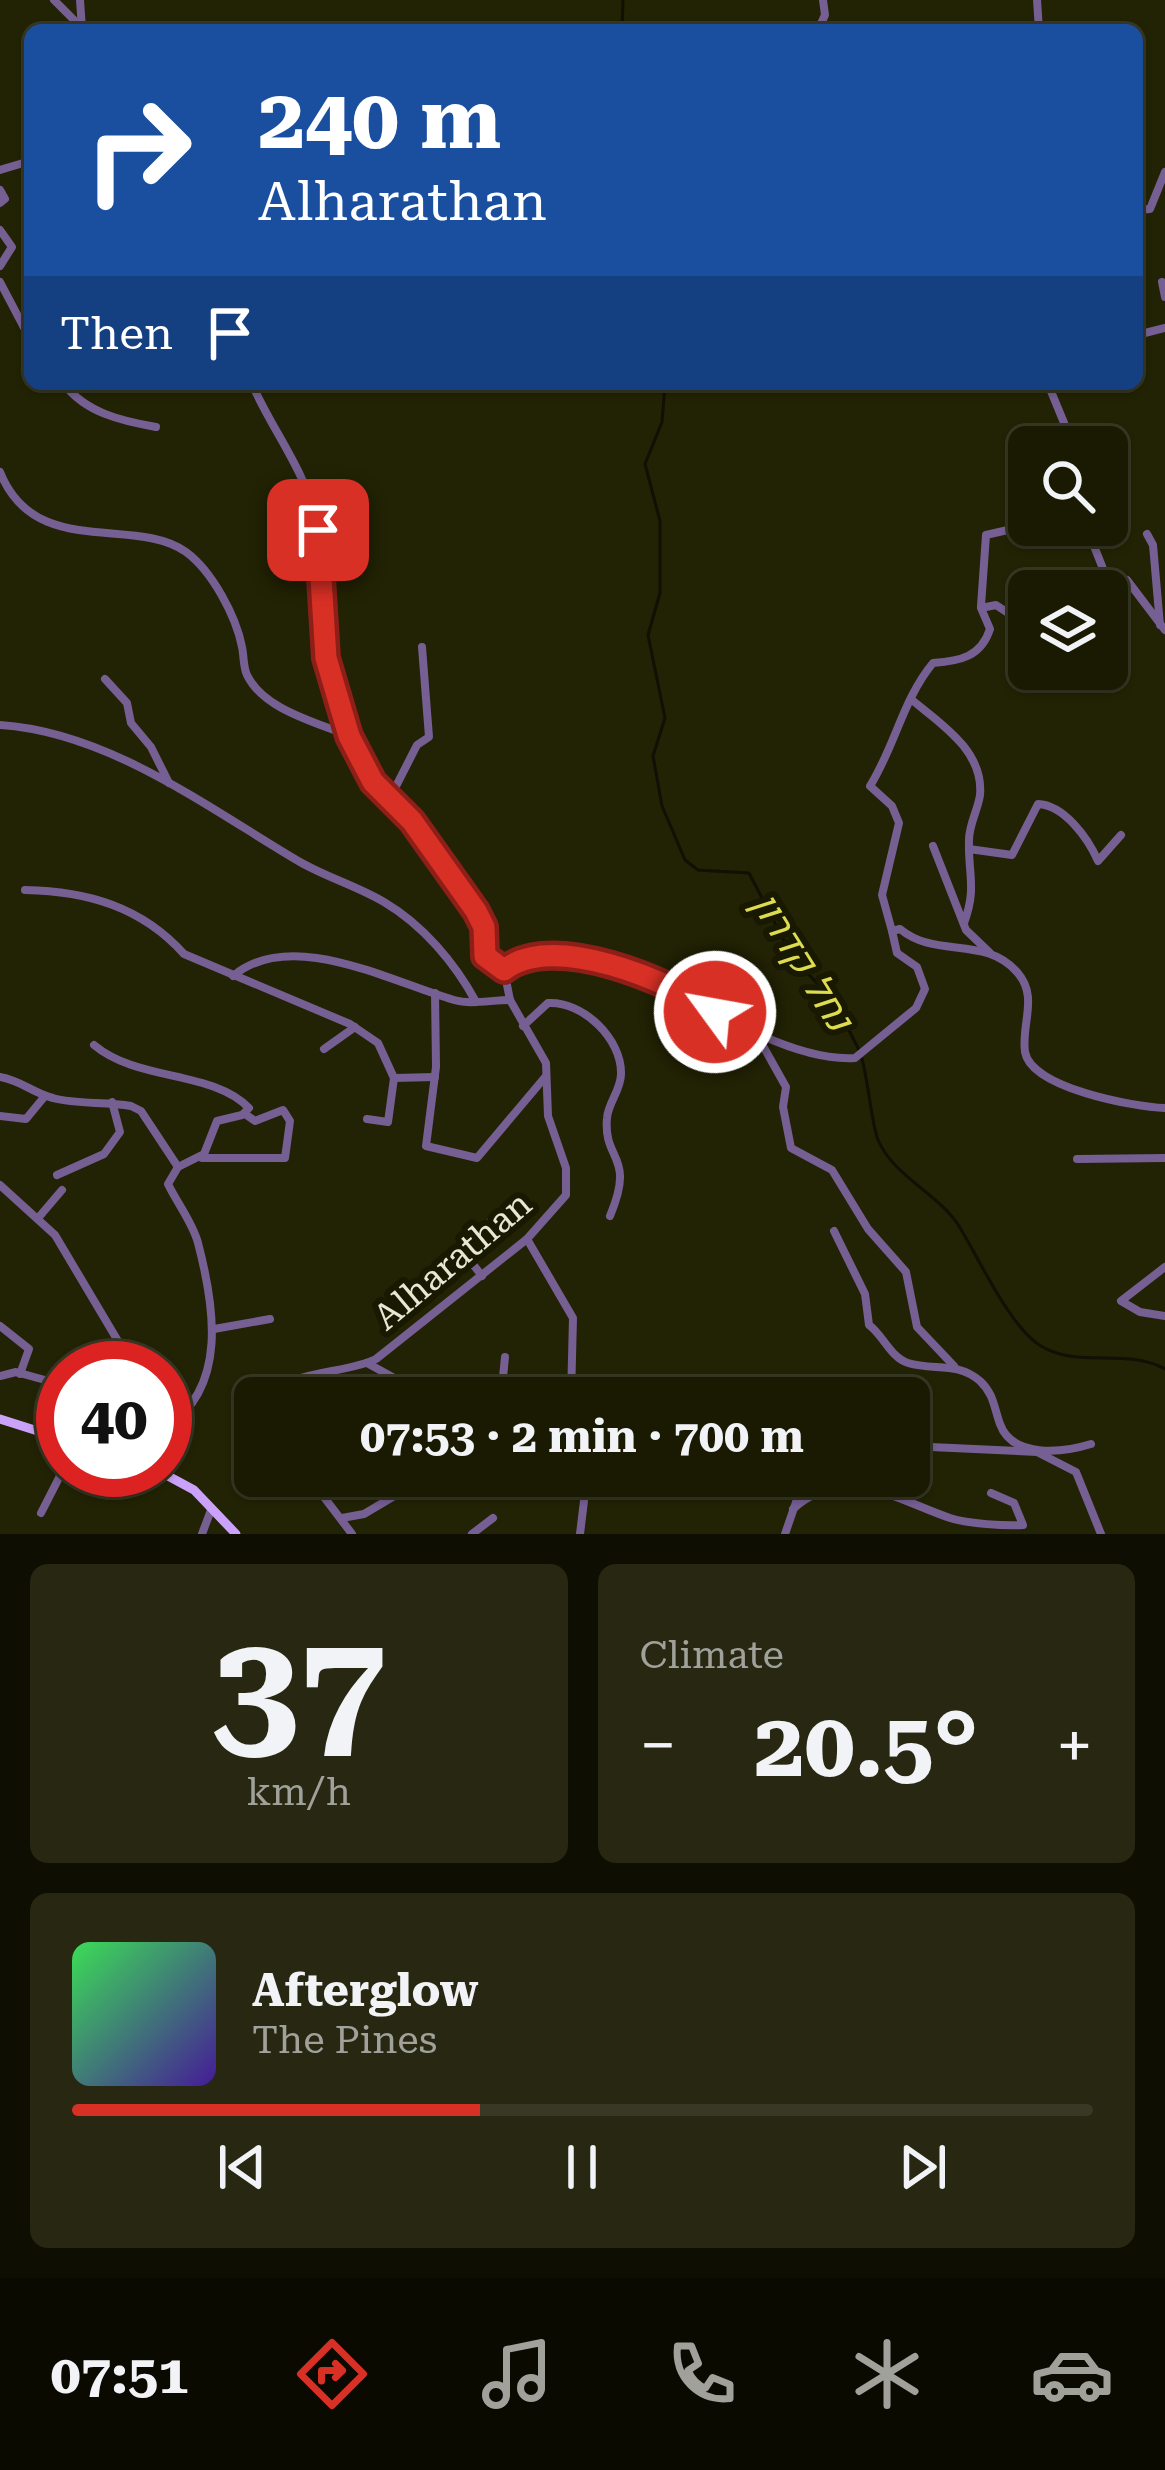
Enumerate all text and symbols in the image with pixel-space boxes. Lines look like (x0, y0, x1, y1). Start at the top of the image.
text: 240 m (258, 70, 501, 168)
icon: right (60, 72, 216, 228)
text: Alharathan (258, 170, 547, 233)
icon: arrive (197, 300, 263, 366)
text: Then (60, 307, 173, 360)
map controls (1008, 426, 1128, 690)
button: search (1008, 426, 1128, 546)
pin (267, 479, 369, 581)
icon: arrive (285, 497, 351, 563)
button: layers (1008, 570, 1128, 690)
water label: נחל קדרון (742, 884, 864, 1041)
position arrow (652, 949, 778, 1075)
street label: Alharathan (365, 1183, 540, 1339)
speed limit sign: 40 (36, 1341, 192, 1497)
text: 07:53 · 2 min · 700 m (360, 1410, 804, 1463)
text: 37 (211, 1599, 386, 1782)
text: Climate (640, 1632, 784, 1678)
text: 20.5° (754, 1693, 978, 1798)
text: − (640, 1707, 676, 1784)
text: + (1056, 1707, 1093, 1784)
text: km/h (247, 1769, 351, 1815)
text: Afterglow (252, 1964, 478, 2017)
text: The Pines (252, 2017, 437, 2063)
icon: previous (209, 2134, 275, 2200)
icon: pause (549, 2134, 615, 2200)
icon: next (890, 2134, 956, 2200)
icon: directions (290, 2332, 374, 2416)
icon: music (475, 2332, 559, 2416)
icon: phone (660, 2332, 744, 2416)
icon: climate (845, 2332, 929, 2416)
icon: car (1030, 2332, 1114, 2416)
text: 07:51 (51, 2343, 188, 2406)

